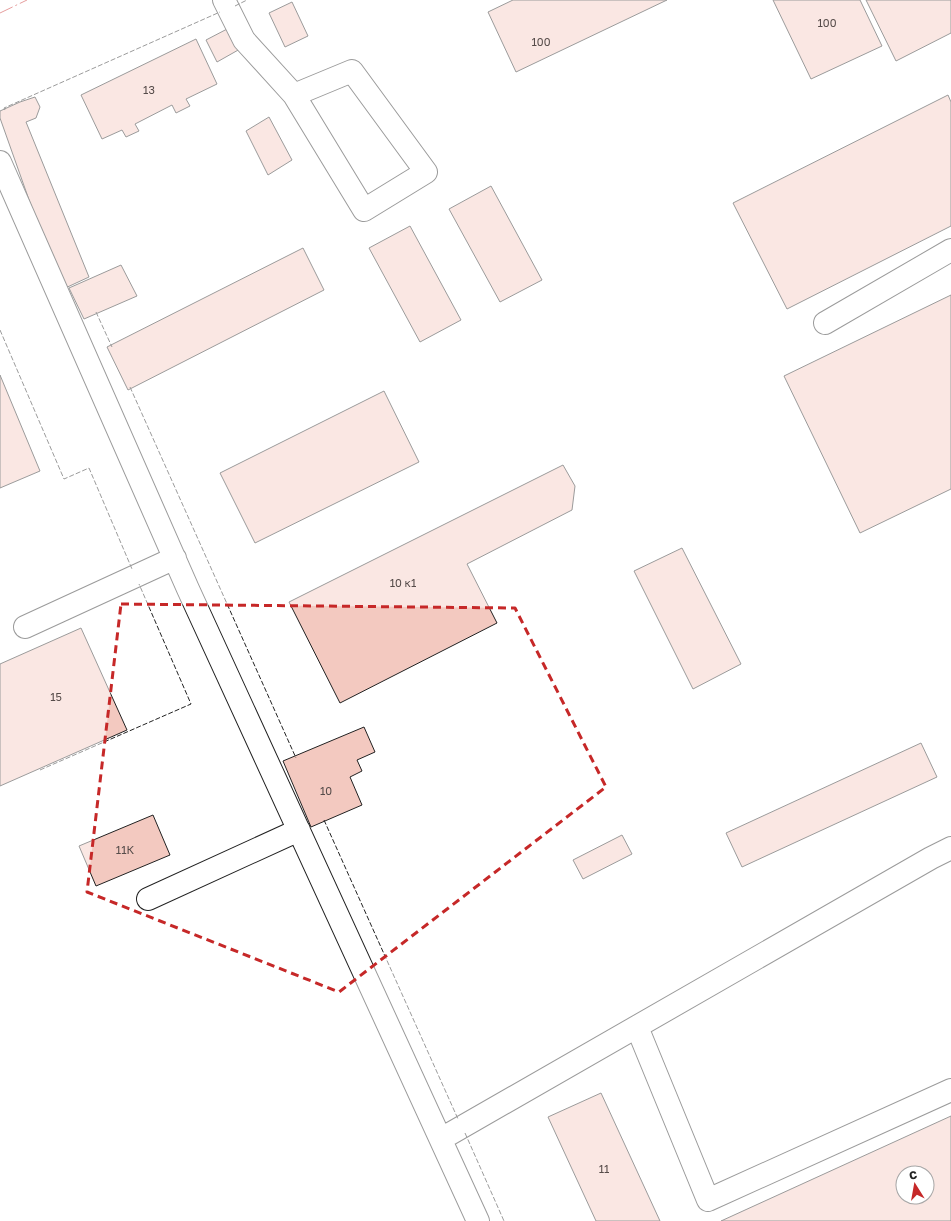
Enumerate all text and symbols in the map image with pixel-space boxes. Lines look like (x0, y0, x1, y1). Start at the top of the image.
house number: 100 (818, 16, 837, 29)
house number: 100 (532, 35, 551, 48)
house number: 13 (143, 83, 155, 96)
house number: 10 к1 (390, 576, 416, 589)
house number: 15 (50, 690, 62, 703)
house number: 10 (320, 784, 332, 797)
house number: 11К (116, 843, 134, 856)
house number: 11 (599, 1162, 609, 1175)
north arrow (895, 1165, 935, 1205)
text: С (908, 1168, 918, 1182)

